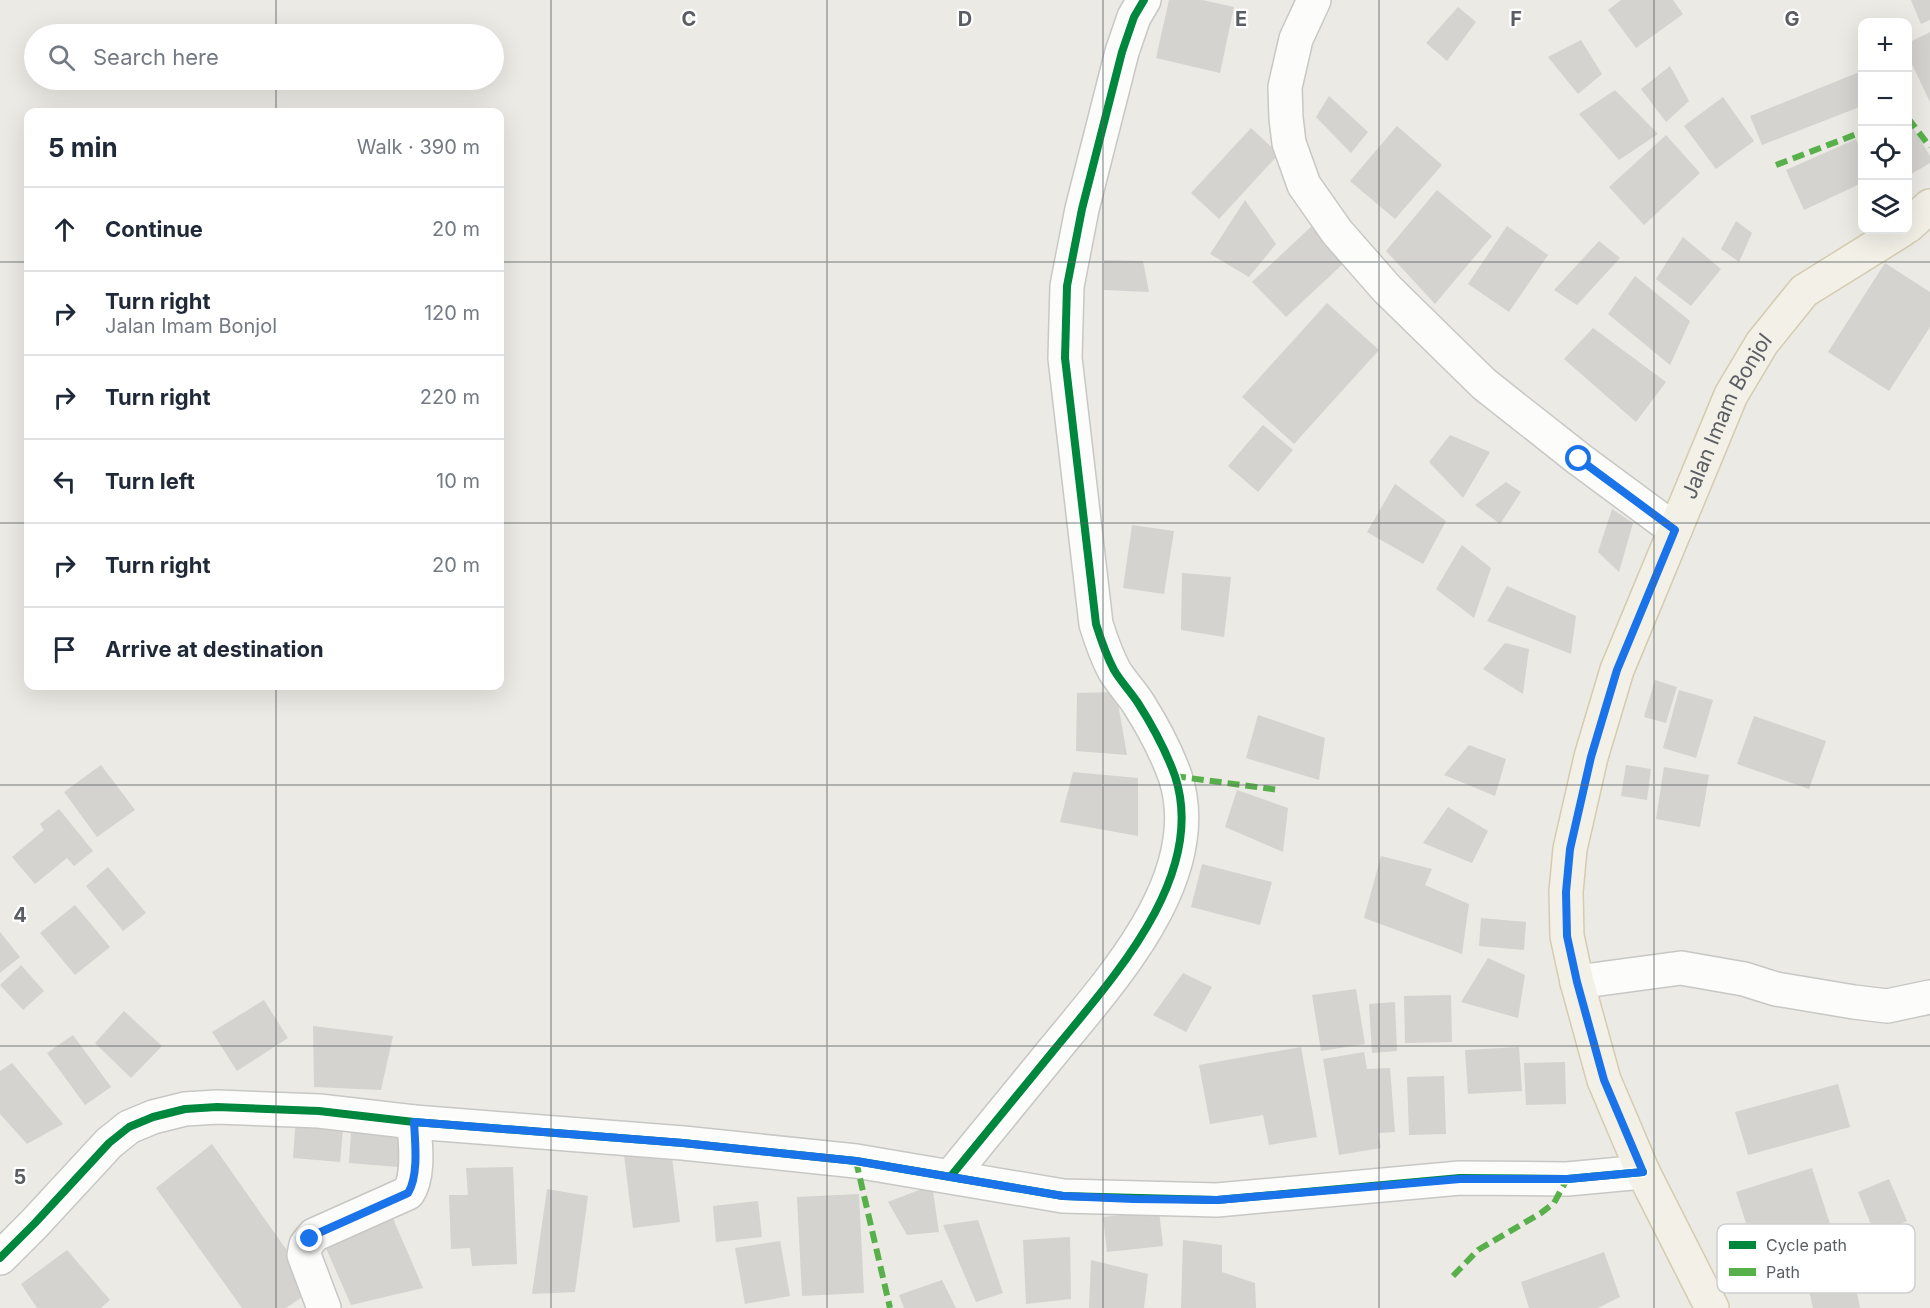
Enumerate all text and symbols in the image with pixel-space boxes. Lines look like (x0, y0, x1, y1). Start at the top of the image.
text: C (682, 7, 696, 31)
text: D (958, 7, 972, 31)
text: E (1235, 7, 1247, 31)
text: F (1510, 7, 1522, 31)
text: G (1784, 7, 1800, 31)
map controls (1858, 18, 1912, 234)
button: + (1858, 18, 1912, 72)
search box (24, 24, 504, 90)
icon: search (45, 41, 78, 74)
text: Search here (93, 44, 219, 70)
button: − (1858, 72, 1912, 126)
button: locate (1858, 126, 1912, 180)
text: 5 min (48, 132, 118, 163)
text: Walk · 390 m (357, 135, 480, 159)
button: layers (1858, 180, 1912, 234)
icon: ahead (48, 213, 81, 246)
text: Continue (105, 216, 203, 242)
text: 20 m (432, 217, 480, 241)
text: Turn right (105, 288, 211, 314)
icon: right (48, 297, 81, 330)
text: 120 m (424, 301, 480, 325)
text: Jalan Imam Bonjol (105, 314, 277, 338)
street label: Jalan Imam Bonjol (1676, 328, 1777, 503)
icon: right (48, 381, 81, 414)
text: Turn right (105, 384, 211, 410)
text: 220 m (420, 385, 480, 409)
route start (1565, 445, 1591, 471)
icon: left (48, 465, 81, 498)
text: Turn left (105, 468, 195, 494)
text: 10 m (436, 469, 480, 493)
icon: right (48, 549, 81, 582)
text: Turn right (105, 552, 211, 578)
text: 20 m (432, 553, 480, 577)
icon: arrive (48, 633, 81, 666)
text: Arrive at destination (105, 636, 324, 662)
text: 4 (13, 903, 27, 927)
text: 5 (14, 1165, 26, 1189)
legend (1717, 1224, 1915, 1293)
route end (296, 1225, 322, 1251)
text: Cycle path (1766, 1235, 1847, 1255)
text: Path (1766, 1262, 1800, 1282)

